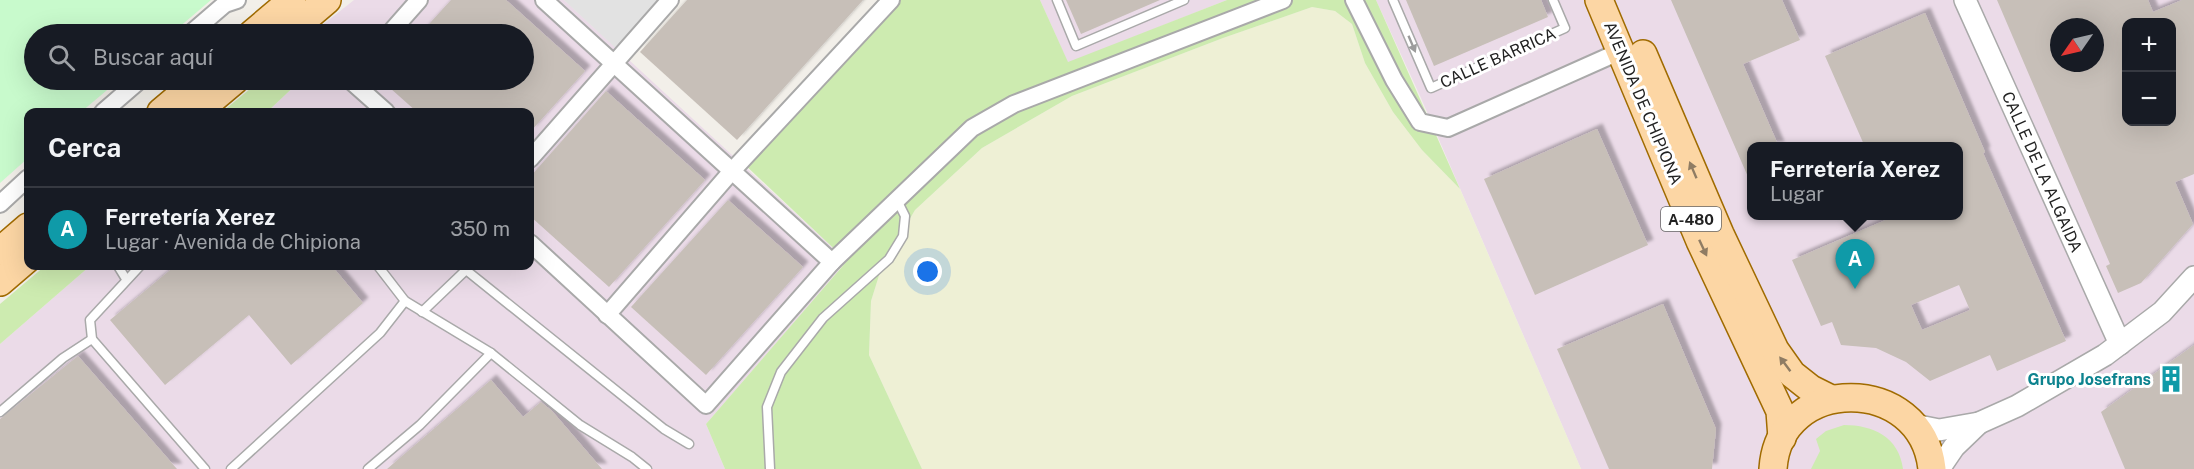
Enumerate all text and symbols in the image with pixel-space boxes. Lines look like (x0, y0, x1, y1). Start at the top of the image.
north arrow (2050, 18, 2104, 72)
map controls (2122, 18, 2176, 126)
button: + (2122, 18, 2176, 72)
street label: AVENIDA DE CHIPIONA (1600, 19, 1686, 187)
search box (24, 24, 534, 90)
street label: CALLE BARRICA (1437, 24, 1559, 92)
one-way arrow (1407, 35, 1417, 53)
icon: search (45, 41, 78, 74)
text: Buscar aquí (93, 44, 213, 70)
button: − (2122, 72, 2176, 126)
street label: CALLE DE LA ALGAIDA (1998, 89, 2086, 255)
text: Cerca (48, 132, 121, 163)
popup (1747, 142, 1963, 220)
text: Ferretería Xerez (1770, 156, 1940, 182)
one-way arrow (1688, 160, 1698, 178)
text: Lugar (1770, 182, 1824, 206)
text: Ferretería Xerez (105, 204, 275, 230)
road number: A-480 (1661, 207, 1721, 231)
text: A (60, 217, 75, 241)
text: 350 m (450, 217, 510, 241)
text: Lugar · Avenida de Chipiona (105, 230, 361, 254)
one-way arrow (1699, 239, 1708, 256)
pin: A (1836, 240, 1874, 289)
your location (913, 257, 942, 286)
one-way arrow (1780, 357, 1792, 372)
building icon: Grupo Josefrans (2156, 364, 2186, 394)
place label: Grupo Josefrans (2028, 370, 2151, 389)

